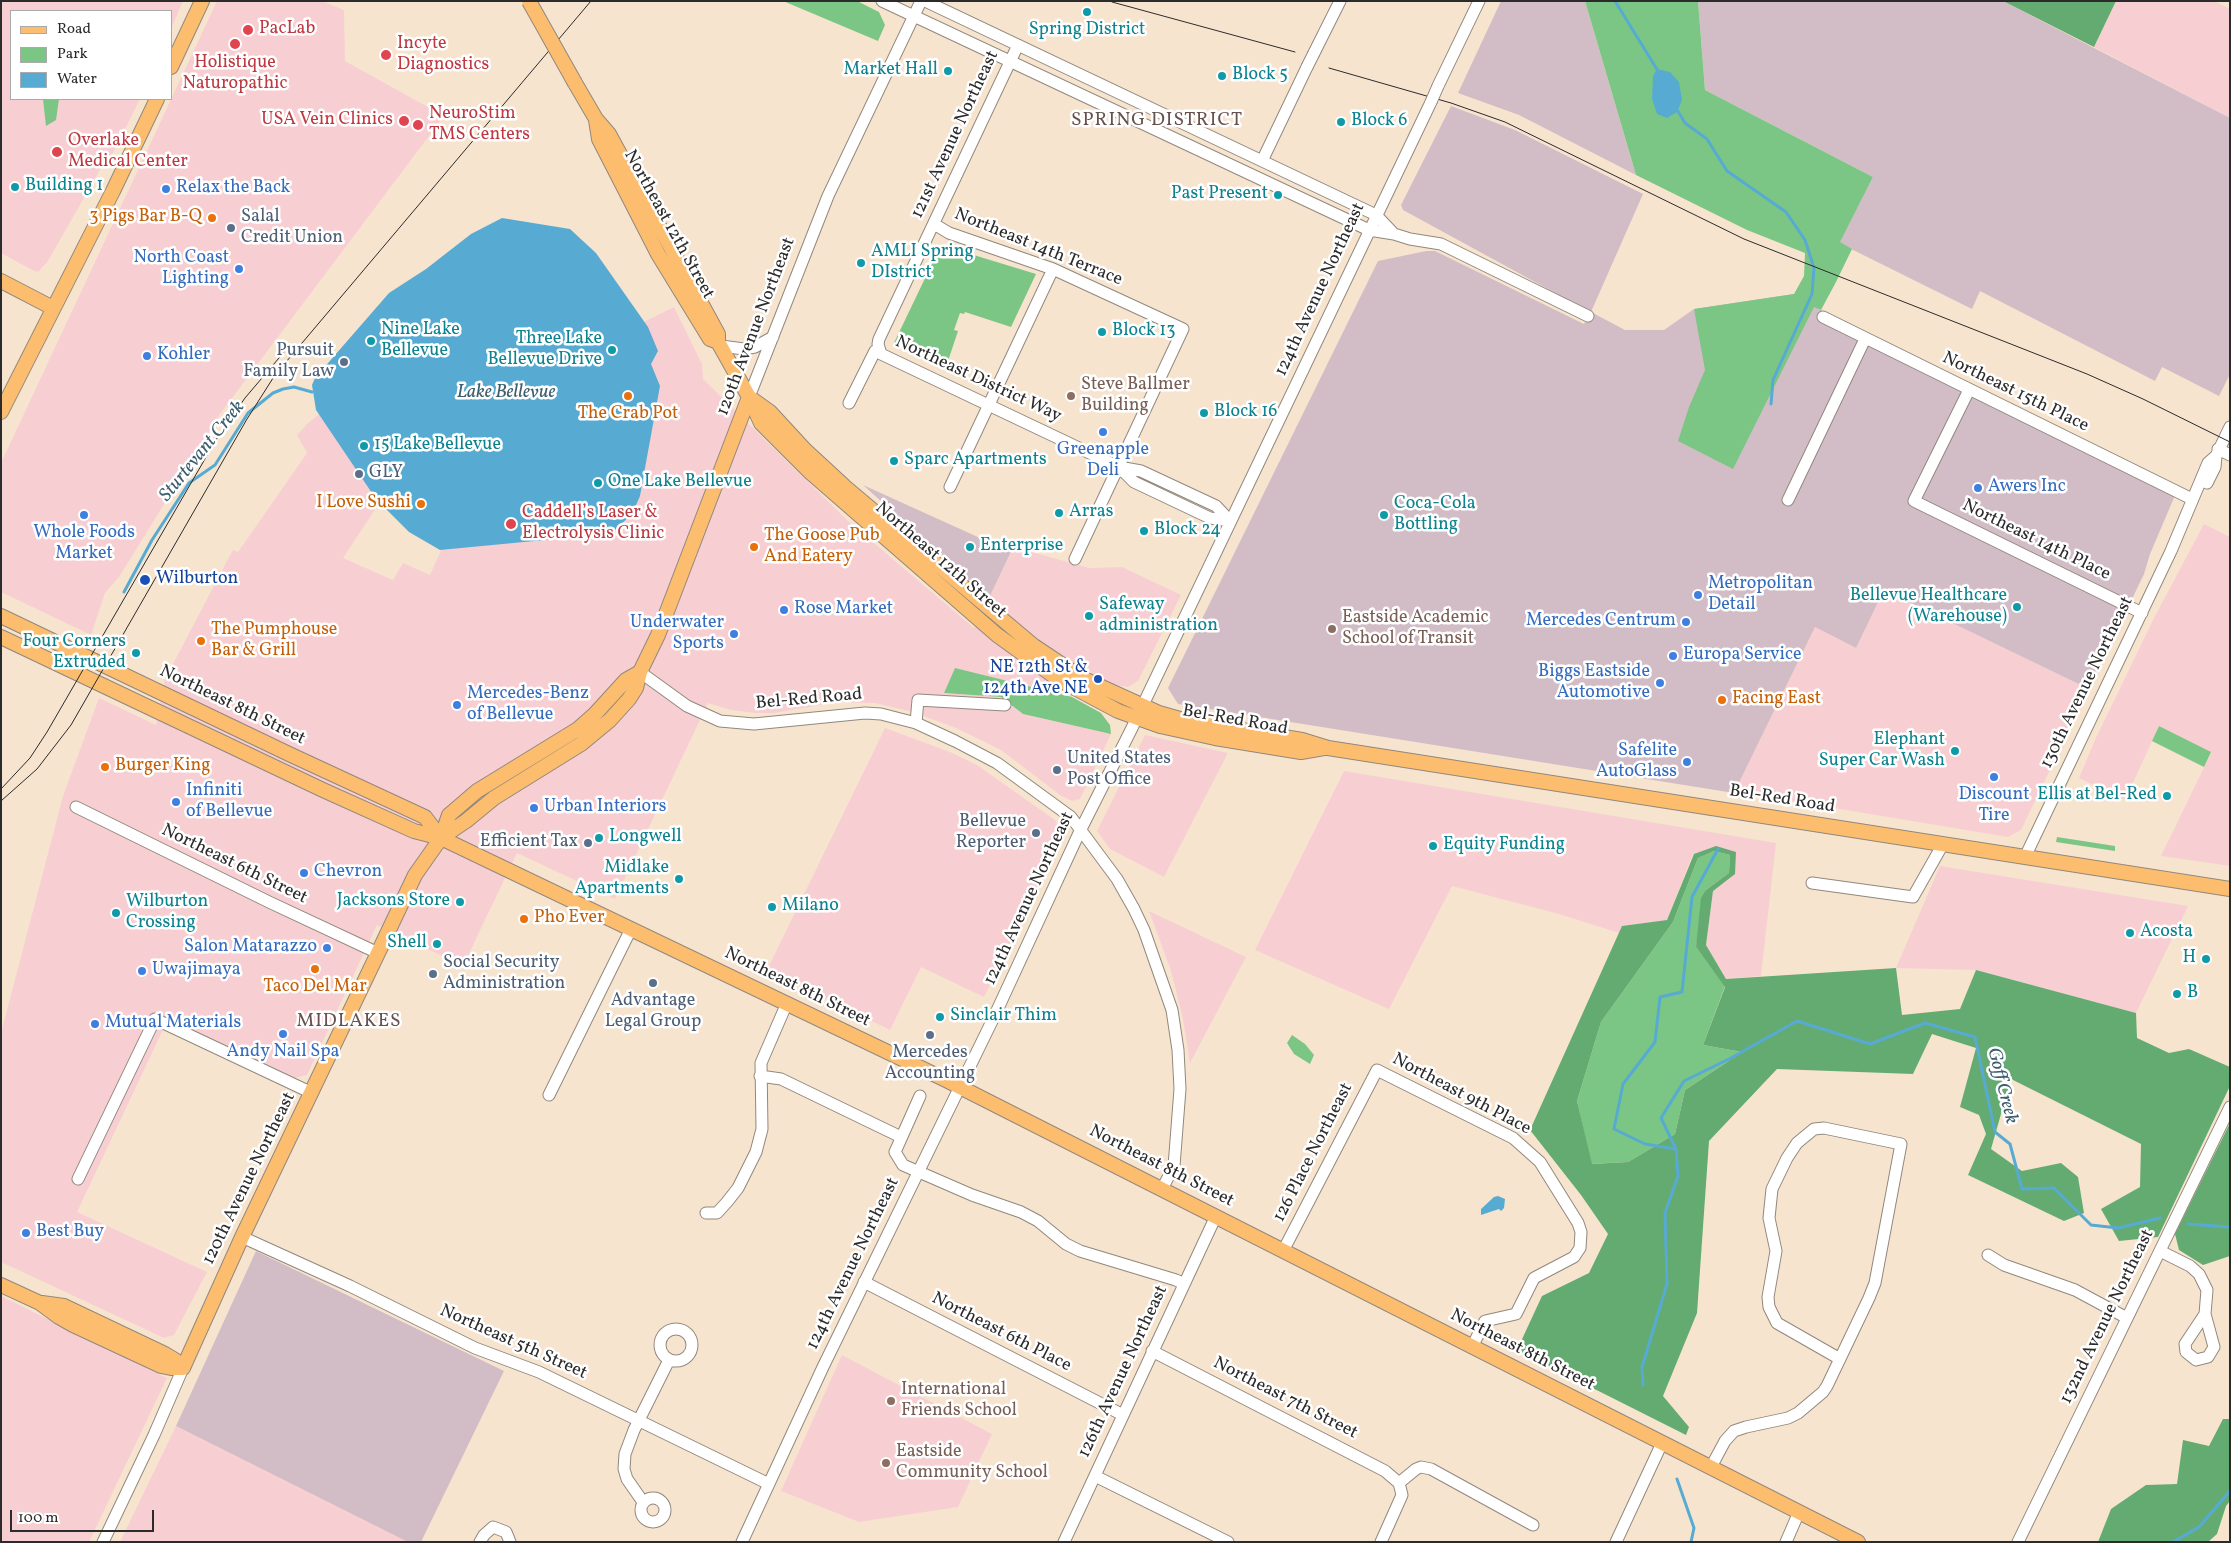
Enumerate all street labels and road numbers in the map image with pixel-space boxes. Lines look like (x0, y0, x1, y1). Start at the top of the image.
street label: 121st Avenue Northeast (908, 48, 1004, 222)
street label: Northeast 12th Street (618, 147, 718, 303)
street label: 124th Avenue Northeast (1271, 200, 1371, 380)
street label: Northeast 14th Terrace (951, 204, 1125, 292)
street label: 120th Avenue Northeast (713, 235, 801, 419)
street label: Northeast District Way (891, 332, 1065, 428)
street label: Northeast 15th Place (1938, 348, 2092, 438)
street label: Northeast 14th Place (1958, 496, 2114, 586)
street label: Northeast 12th Street (870, 498, 1010, 624)
street label: 130th Avenue Northeast (2037, 593, 2139, 773)
street label: Northeast 8th Street (156, 661, 308, 751)
street label: Bel-Red Road (755, 685, 863, 715)
street label: Bel-Red Road (1180, 701, 1290, 741)
street label: Bel-Red Road (1727, 781, 1837, 819)
street label: 124th Avenue Northeast (980, 809, 1080, 989)
street label: Northeast 6th Street (158, 820, 310, 910)
street label: Northeast 8th Street (721, 943, 873, 1033)
street label: Northeast 9th Place (1388, 1049, 1534, 1141)
street label: 126 Place Northeast (1270, 1080, 1358, 1226)
street label: 120th Avenue Northeast (199, 1089, 301, 1269)
street label: Northeast 8th Street (1085, 1121, 1237, 1213)
street label: 124th Avenue Northeast (803, 1174, 905, 1354)
street label: 132nd Avenue Northeast (2056, 1226, 2160, 1408)
street label: 126th Avenue Northeast (1075, 1282, 1173, 1462)
street label: Northeast 6th Place (928, 1288, 1074, 1378)
street label: Northeast 5th Street (436, 1301, 590, 1385)
street label: Northeast 8th Street (1446, 1305, 1598, 1397)
street label: Northeast 7th Street (1209, 1353, 1361, 1445)

